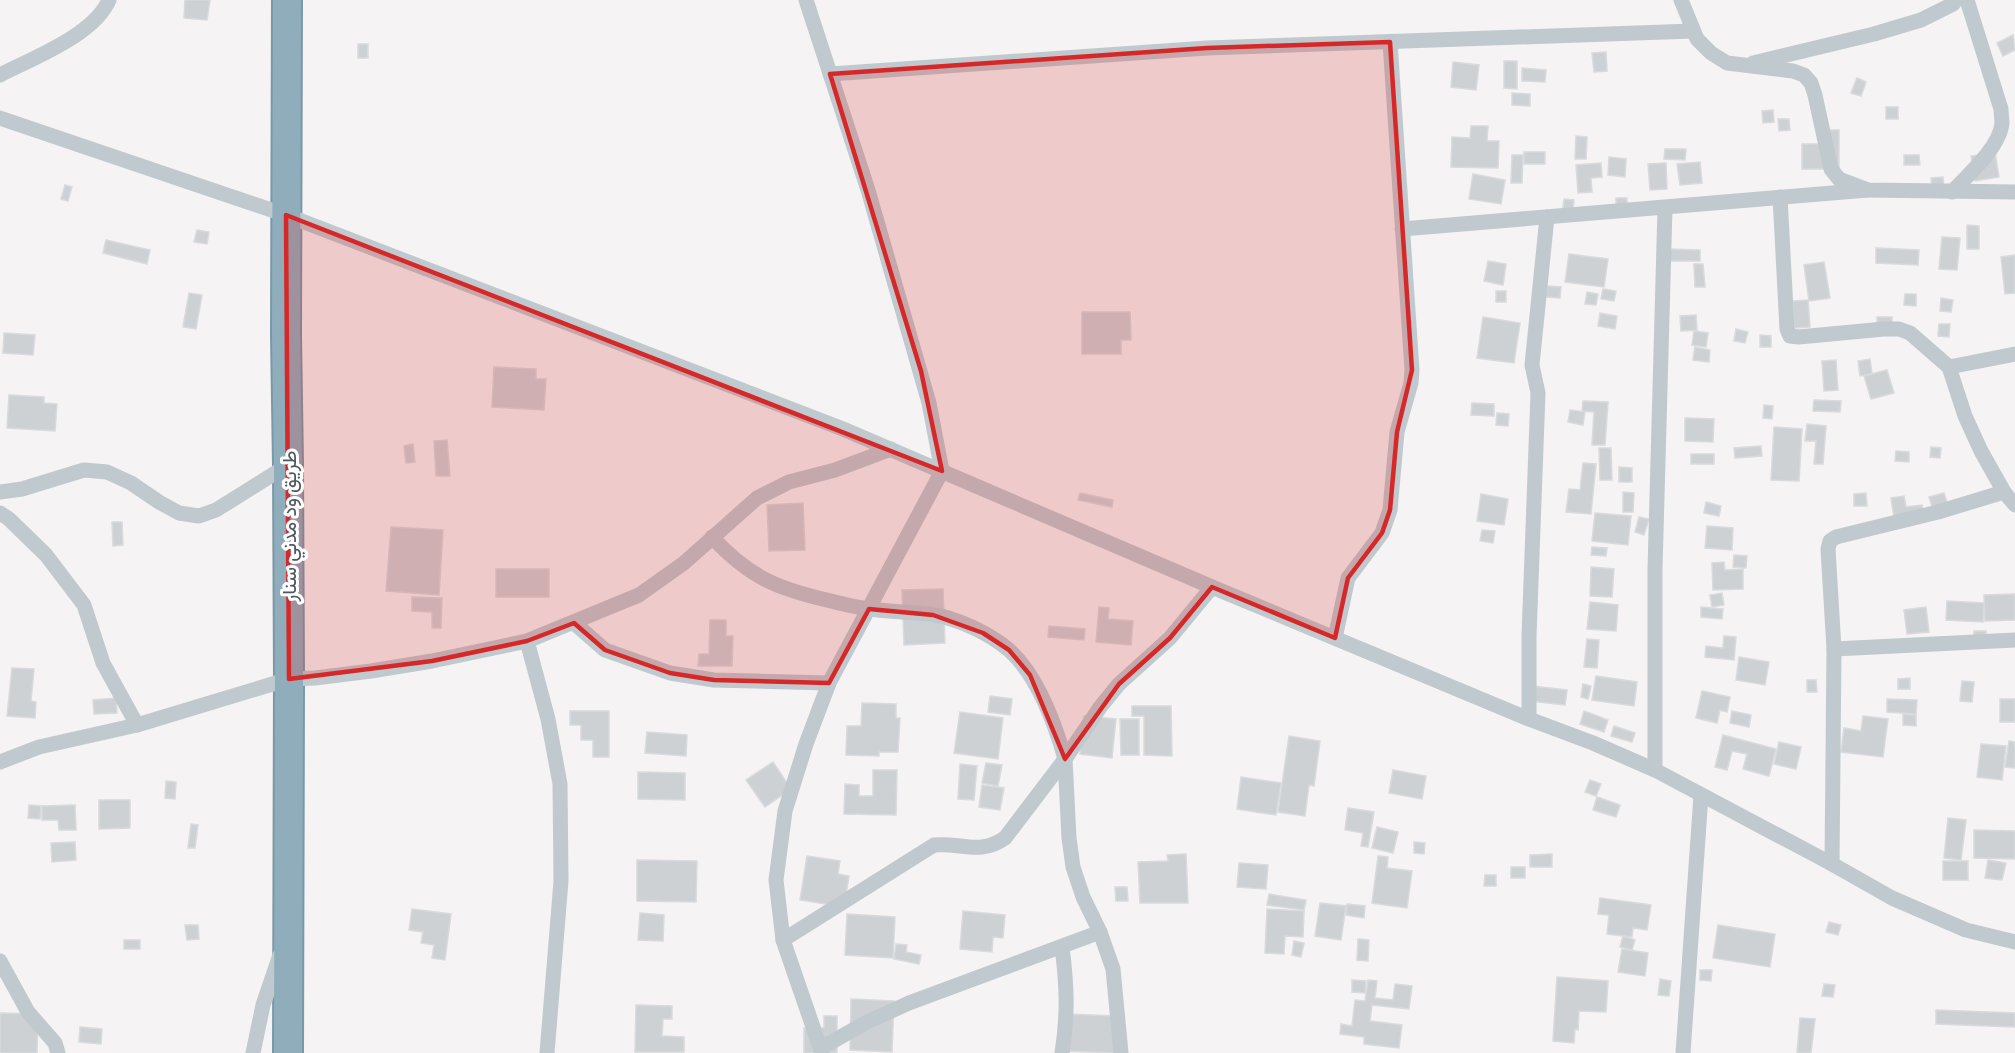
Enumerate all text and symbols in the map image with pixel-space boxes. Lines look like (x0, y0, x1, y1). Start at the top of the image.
street label: طريق ود مدني سنار (275, 450, 306, 603)

